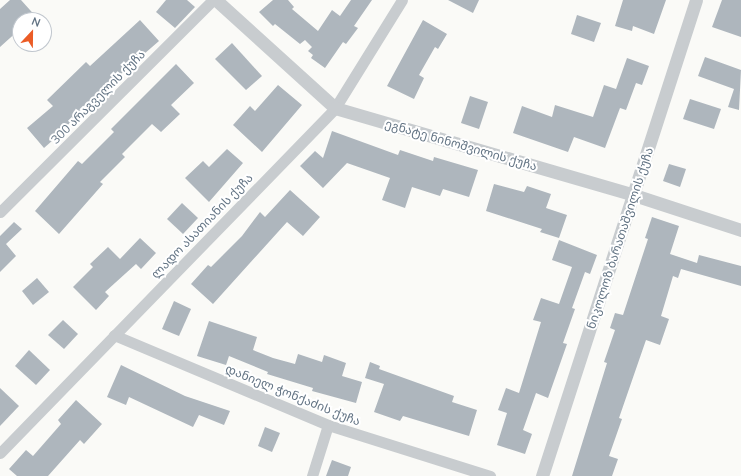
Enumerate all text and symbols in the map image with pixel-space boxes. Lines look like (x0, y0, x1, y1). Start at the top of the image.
north arrow (12, 12, 52, 52)
text: N (30, 14, 43, 30)
street label: 300 არაგველის ქუჩა (48, 47, 148, 147)
street label: ეგნატე ნინოშვილის ქუჩა (383, 116, 539, 174)
street label: ნიკოლოზ ბარათაშვილის ქუჩა (584, 145, 656, 331)
street label: ლადო ასათიანის ქუჩა (148, 171, 256, 281)
street label: დანიელ ჭონქაძის ქუჩა (223, 361, 363, 429)

